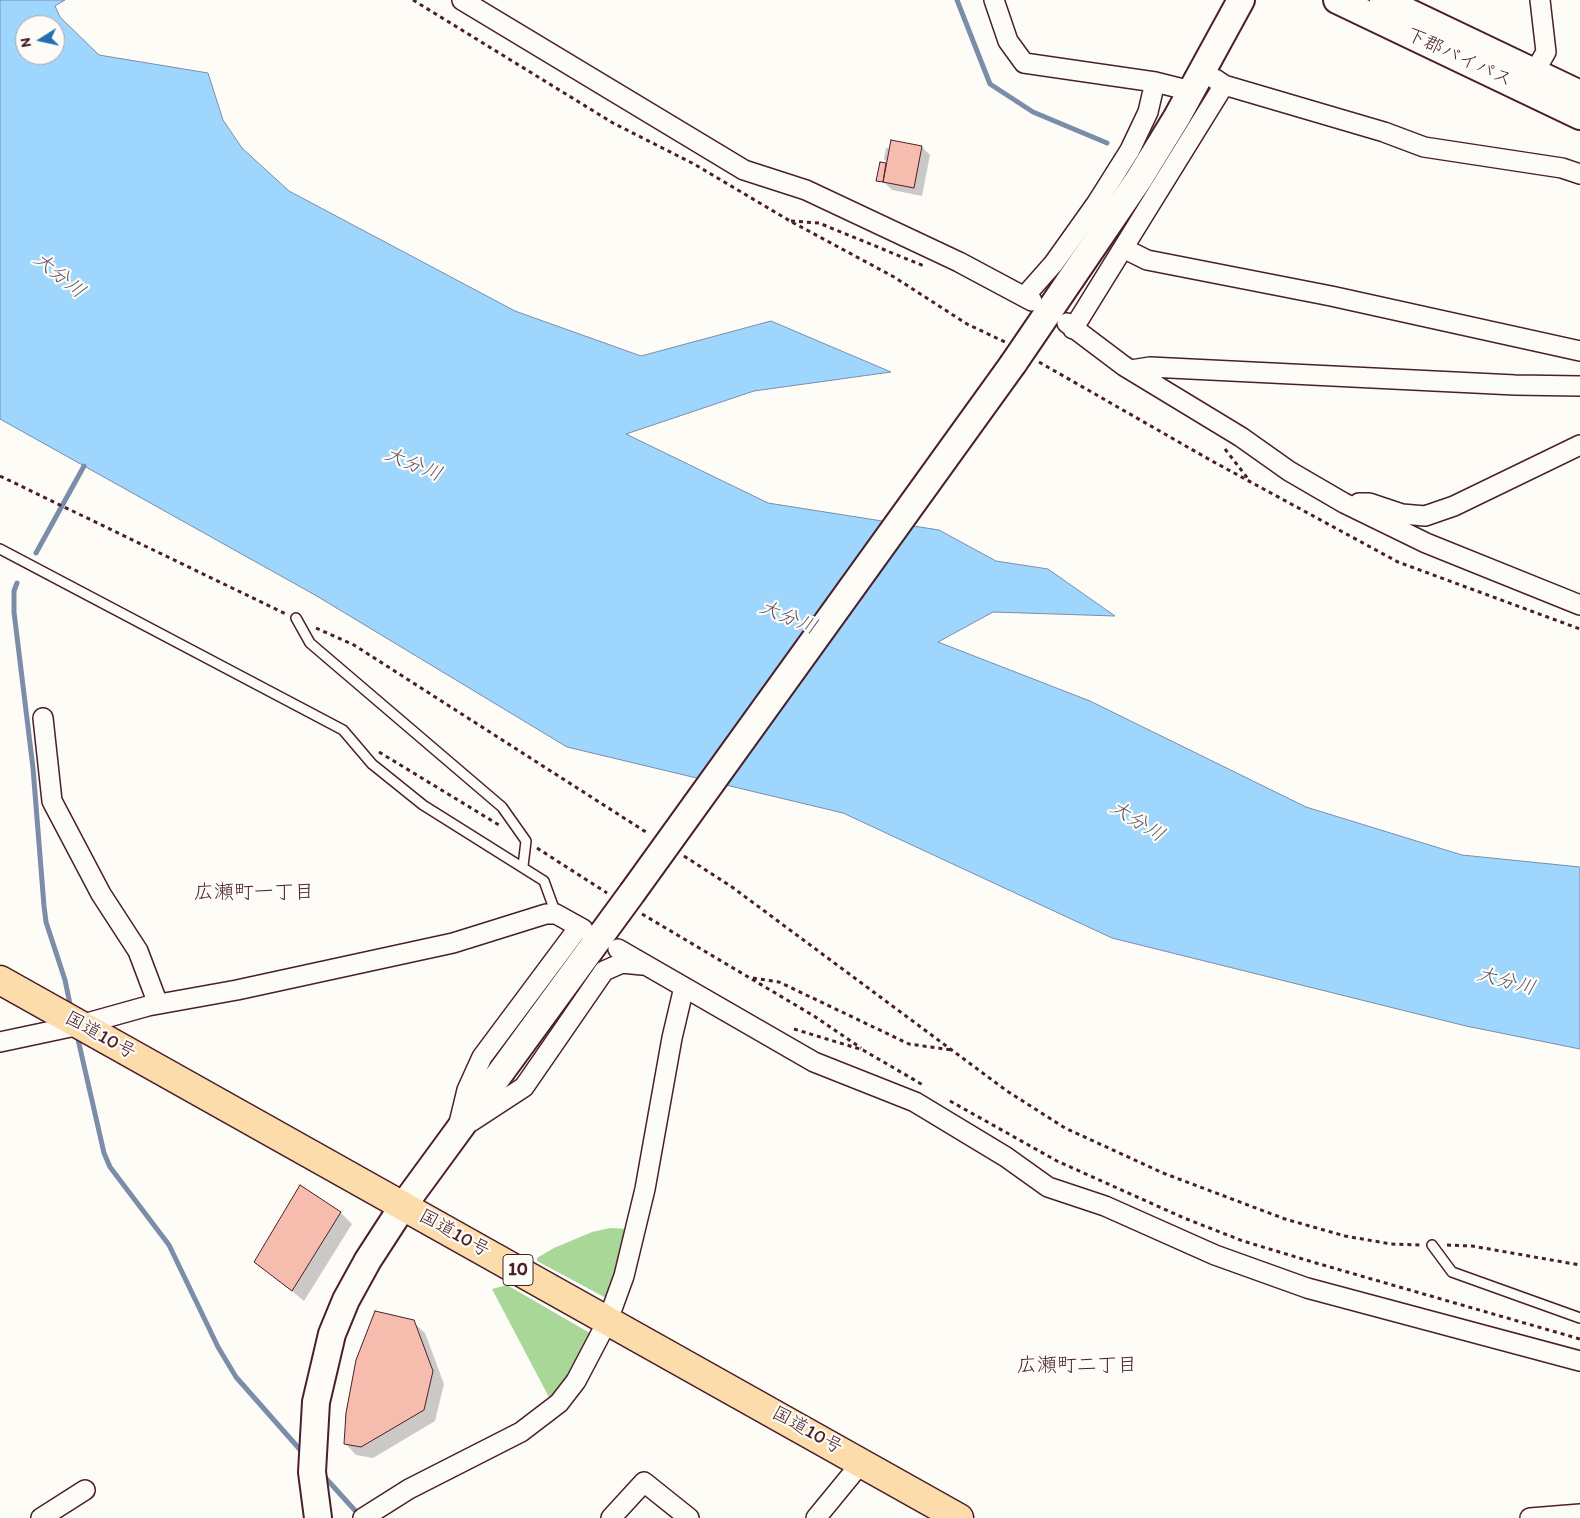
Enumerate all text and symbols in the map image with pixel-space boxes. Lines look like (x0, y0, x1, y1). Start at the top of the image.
north arrow (15, 15, 65, 65)
street label: 下郡バイパス (1403, 24, 1515, 92)
text: N (17, 36, 35, 49)
water label: 大分川 (28, 248, 90, 304)
water label: 大分川 (381, 443, 445, 487)
water label: 大分川 (756, 596, 820, 640)
water label: 大分川 (1105, 796, 1169, 848)
district label: 広瀬町一丁目 (194, 881, 314, 905)
water label: 大分川 (1474, 963, 1538, 1001)
street label: 国道10号 (61, 1007, 139, 1065)
street label: 国道10号 (415, 1205, 493, 1263)
road number: 10 (503, 1254, 533, 1286)
district label: 広瀬町二丁目 (1017, 1354, 1137, 1378)
street label: 国道10号 (768, 1402, 846, 1460)

